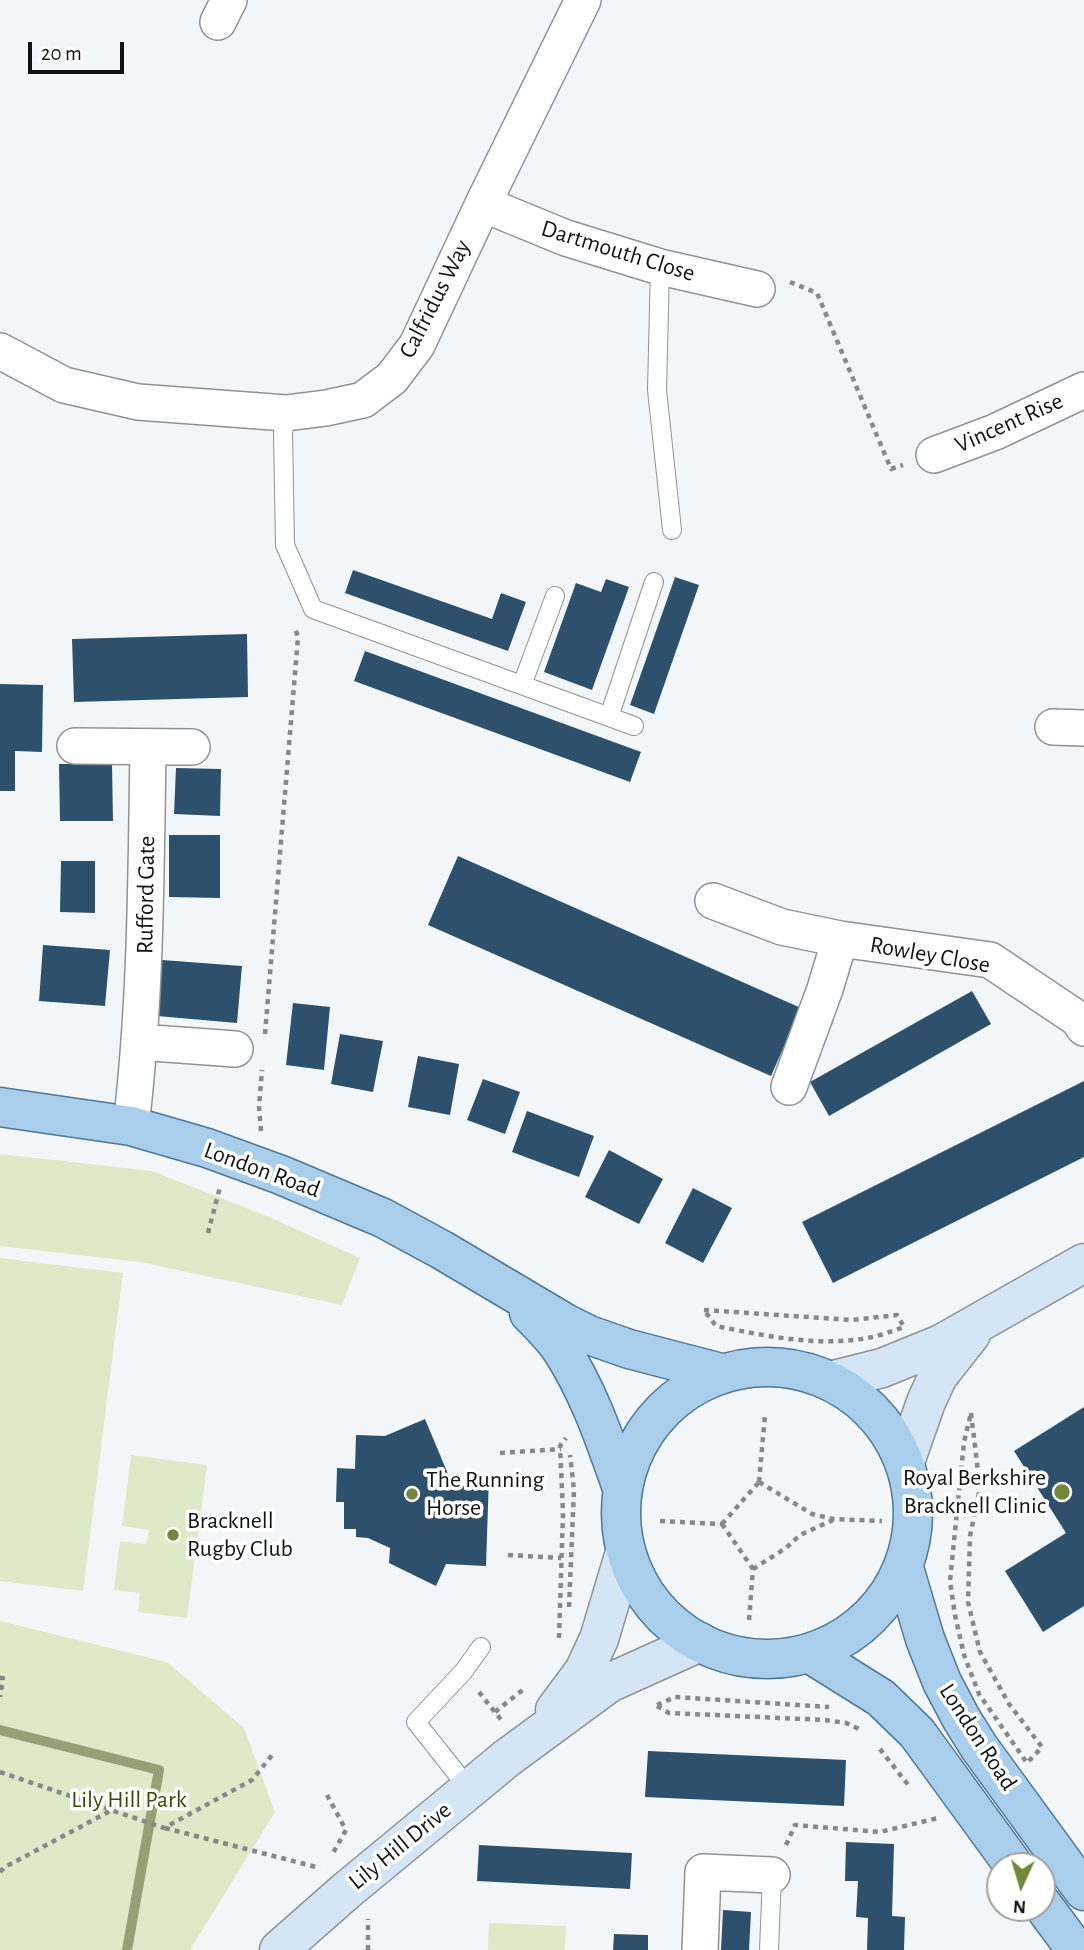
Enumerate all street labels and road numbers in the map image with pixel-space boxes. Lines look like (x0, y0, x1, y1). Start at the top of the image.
street label: Dartmouth Close (538, 214, 698, 288)
street label: Calfridus Way (393, 235, 477, 363)
street label: Vincent Rise (951, 386, 1067, 460)
street label: Rufford Gate (131, 836, 161, 954)
street label: Rowley Close (868, 930, 992, 980)
street label: London Road (200, 1136, 324, 1204)
street label: London Road (933, 1678, 1023, 1796)
street label: Lily Hill Drive (343, 1796, 457, 1896)

